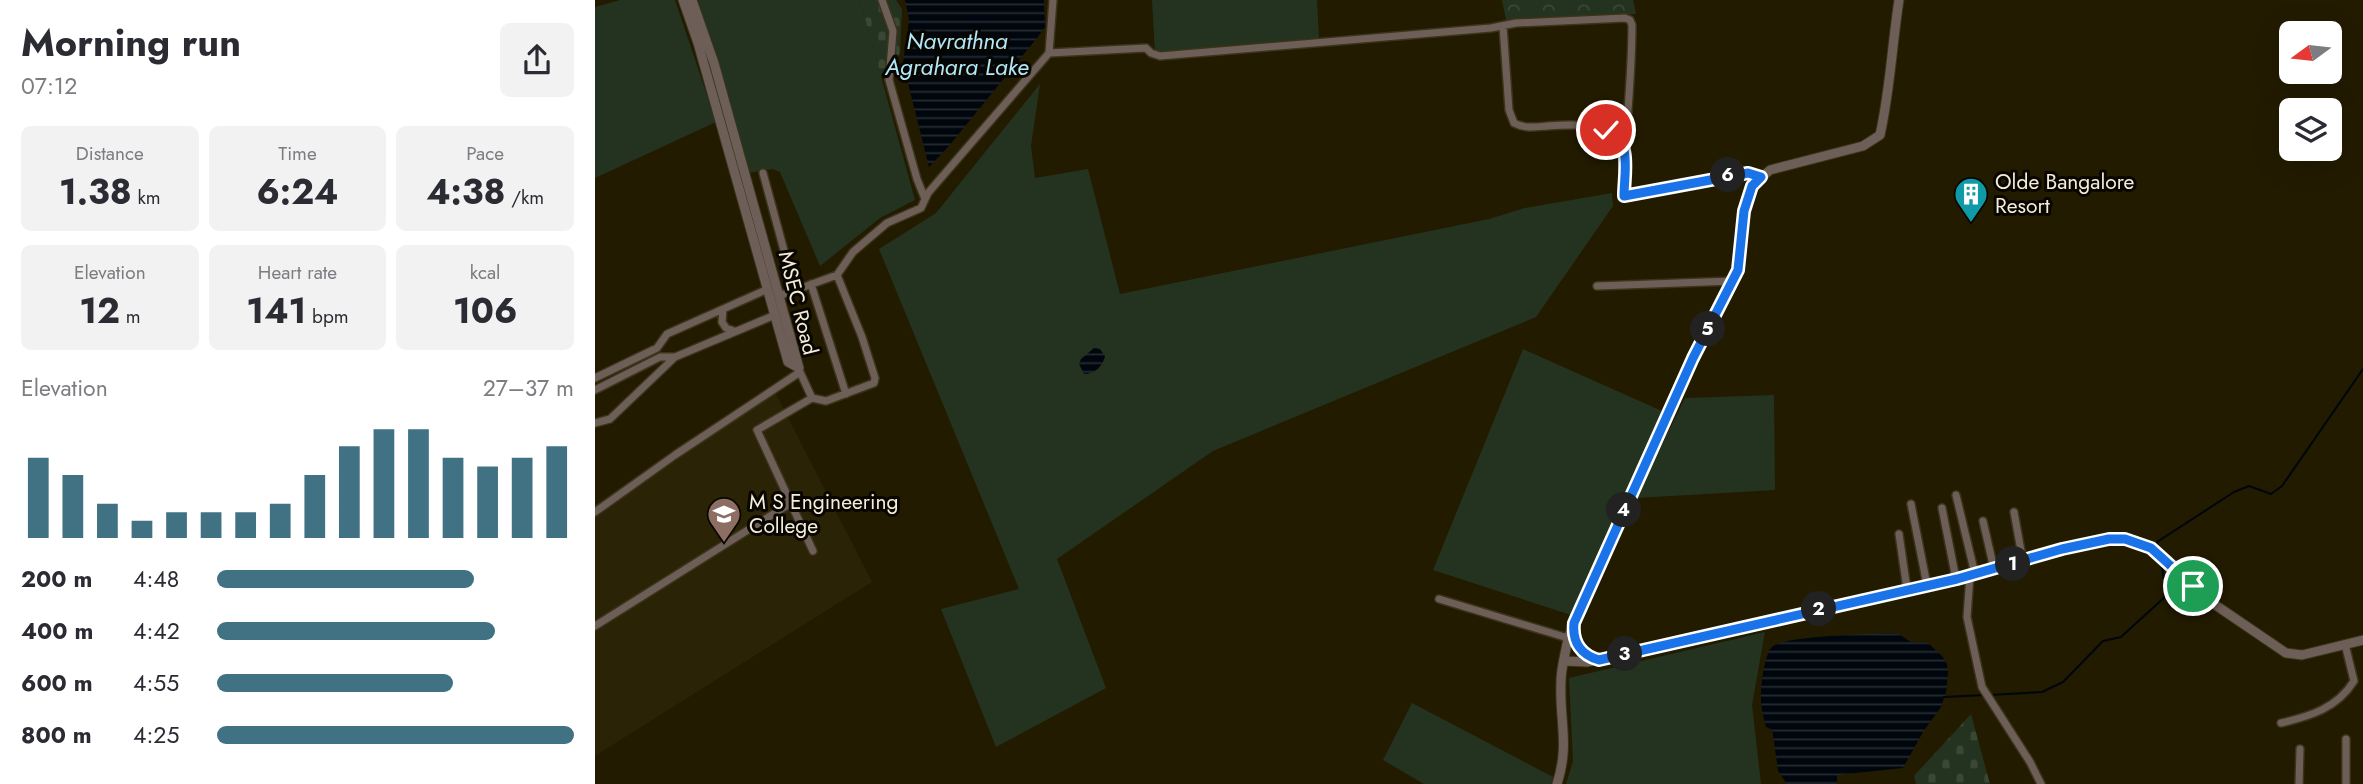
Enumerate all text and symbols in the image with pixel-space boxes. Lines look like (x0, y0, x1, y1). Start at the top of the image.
text: Morning run (21, 15, 241, 70)
north arrow (2279, 21, 2341, 84)
map controls (2279, 21, 2342, 161)
button: share (500, 23, 574, 97)
water label: Navrathna Agrahara Lake (884, 24, 1029, 84)
text: 07:12 (21, 69, 77, 103)
button: layers (2279, 98, 2342, 161)
pin (1576, 100, 1636, 160)
icon: check (1587, 111, 1625, 149)
text: Distance (76, 140, 144, 167)
text: Time (278, 140, 317, 167)
text: Pace (466, 140, 504, 167)
pin: 6 (1711, 158, 1745, 192)
text: 6 (1721, 161, 1734, 188)
text: 1.38 (59, 167, 132, 217)
text: 6:24 (256, 167, 339, 217)
text: 4:38 (426, 167, 506, 217)
place label: Olde Bangalore Resort (1995, 167, 2135, 221)
building icon: Olde Bangalore Resort (1952, 175, 1990, 224)
text: km (132, 184, 161, 211)
text: /km (506, 184, 544, 211)
street label: MSEC Road (771, 248, 825, 358)
text: Elevation (74, 259, 146, 286)
text: Heart rate (258, 259, 337, 286)
text: kcal (470, 259, 501, 286)
text: 12 (79, 286, 120, 336)
text: 141 (246, 286, 306, 336)
text: 106 (453, 286, 517, 336)
text: m (120, 303, 140, 330)
text: bpm (306, 303, 349, 330)
pin: 5 (1691, 312, 1725, 346)
text: 5 (1701, 315, 1714, 342)
text: Elevation (21, 371, 108, 405)
text: 27–37 m (483, 371, 574, 405)
place label: M S Engineering College (749, 487, 898, 541)
pin: 4 (1607, 492, 1641, 528)
school or university icon: M S Engineering College (705, 495, 743, 544)
text: 4 (1617, 496, 1630, 523)
pin: 1 (1995, 546, 2031, 582)
text: 1 (2008, 550, 2017, 577)
pin (2163, 556, 2223, 616)
text: 200 m (21, 562, 92, 596)
text: 4:48 (133, 562, 179, 596)
icon: arrive (2174, 567, 2212, 605)
pin: 2 (1801, 592, 1837, 626)
text: 2 (1812, 595, 1825, 622)
text: 400 m (21, 614, 93, 648)
text: 4:42 (133, 614, 180, 648)
pin: 3 (1607, 636, 1643, 672)
text: 3 (1619, 640, 1630, 667)
text: 600 m (21, 666, 93, 700)
text: 4:55 (133, 666, 179, 700)
text: 800 m (21, 718, 92, 752)
text: 4:25 (133, 718, 179, 752)

